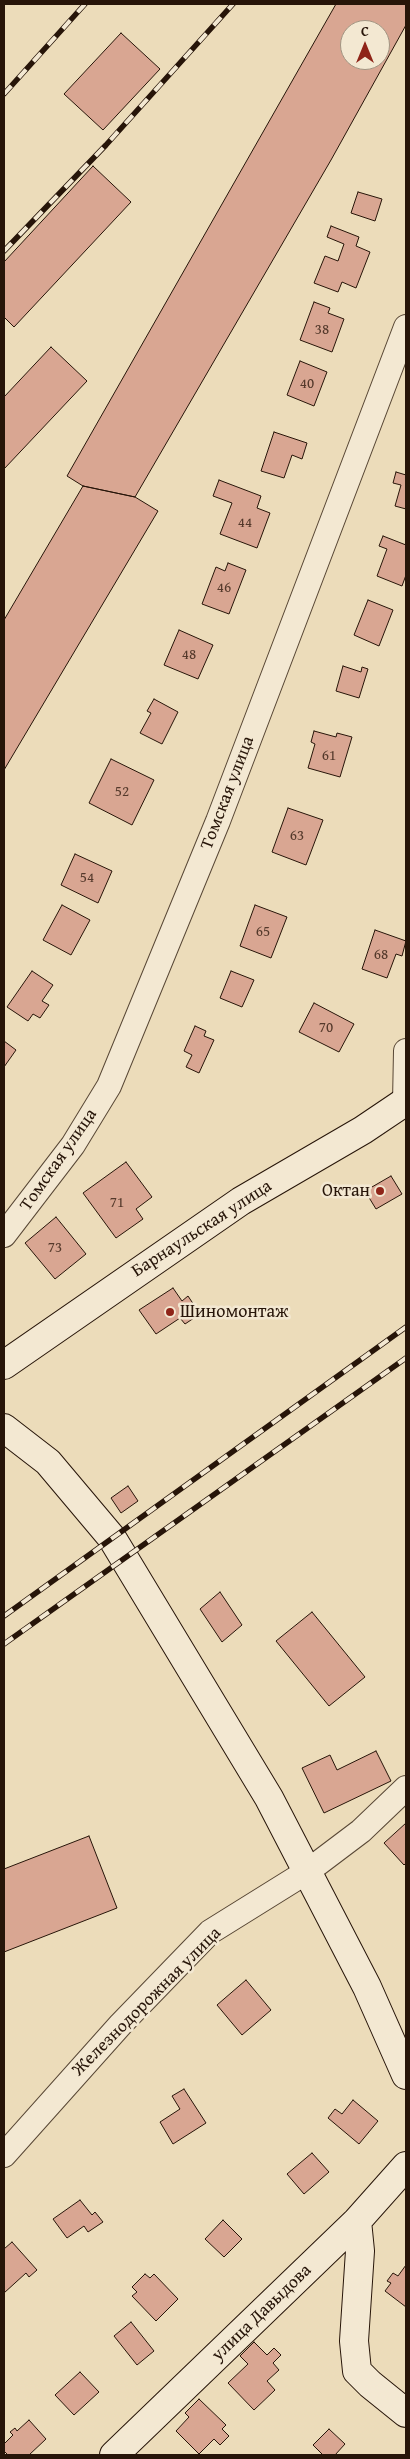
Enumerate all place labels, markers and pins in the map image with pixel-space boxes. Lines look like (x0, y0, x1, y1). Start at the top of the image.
place label: Октан (322, 1180, 370, 1202)
marker: Октан (374, 1185, 386, 1197)
place label: Шиномонтаж (180, 1301, 288, 1323)
marker: Шиномонтаж (164, 1306, 176, 1318)

